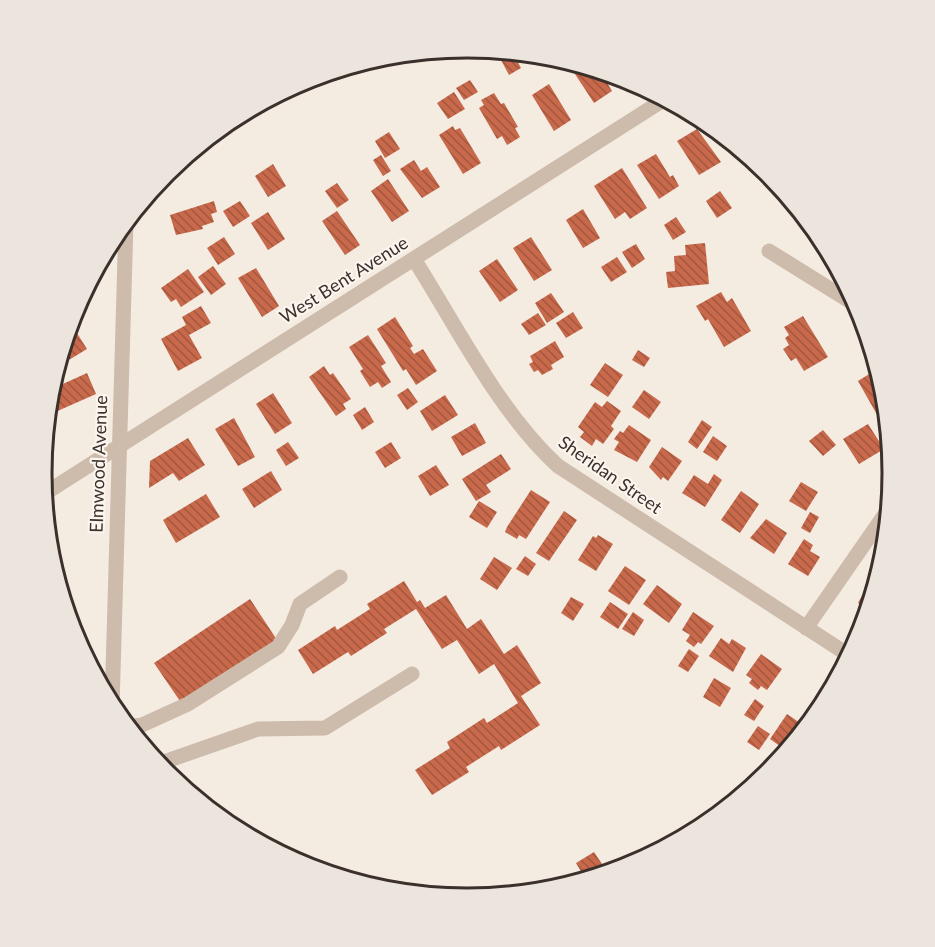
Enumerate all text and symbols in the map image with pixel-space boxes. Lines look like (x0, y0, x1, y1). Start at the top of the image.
street label: West Bent Avenue (275, 231, 412, 327)
street label: Elmwood Avenue (85, 395, 111, 533)
street label: Sheridan Street (555, 430, 667, 518)

